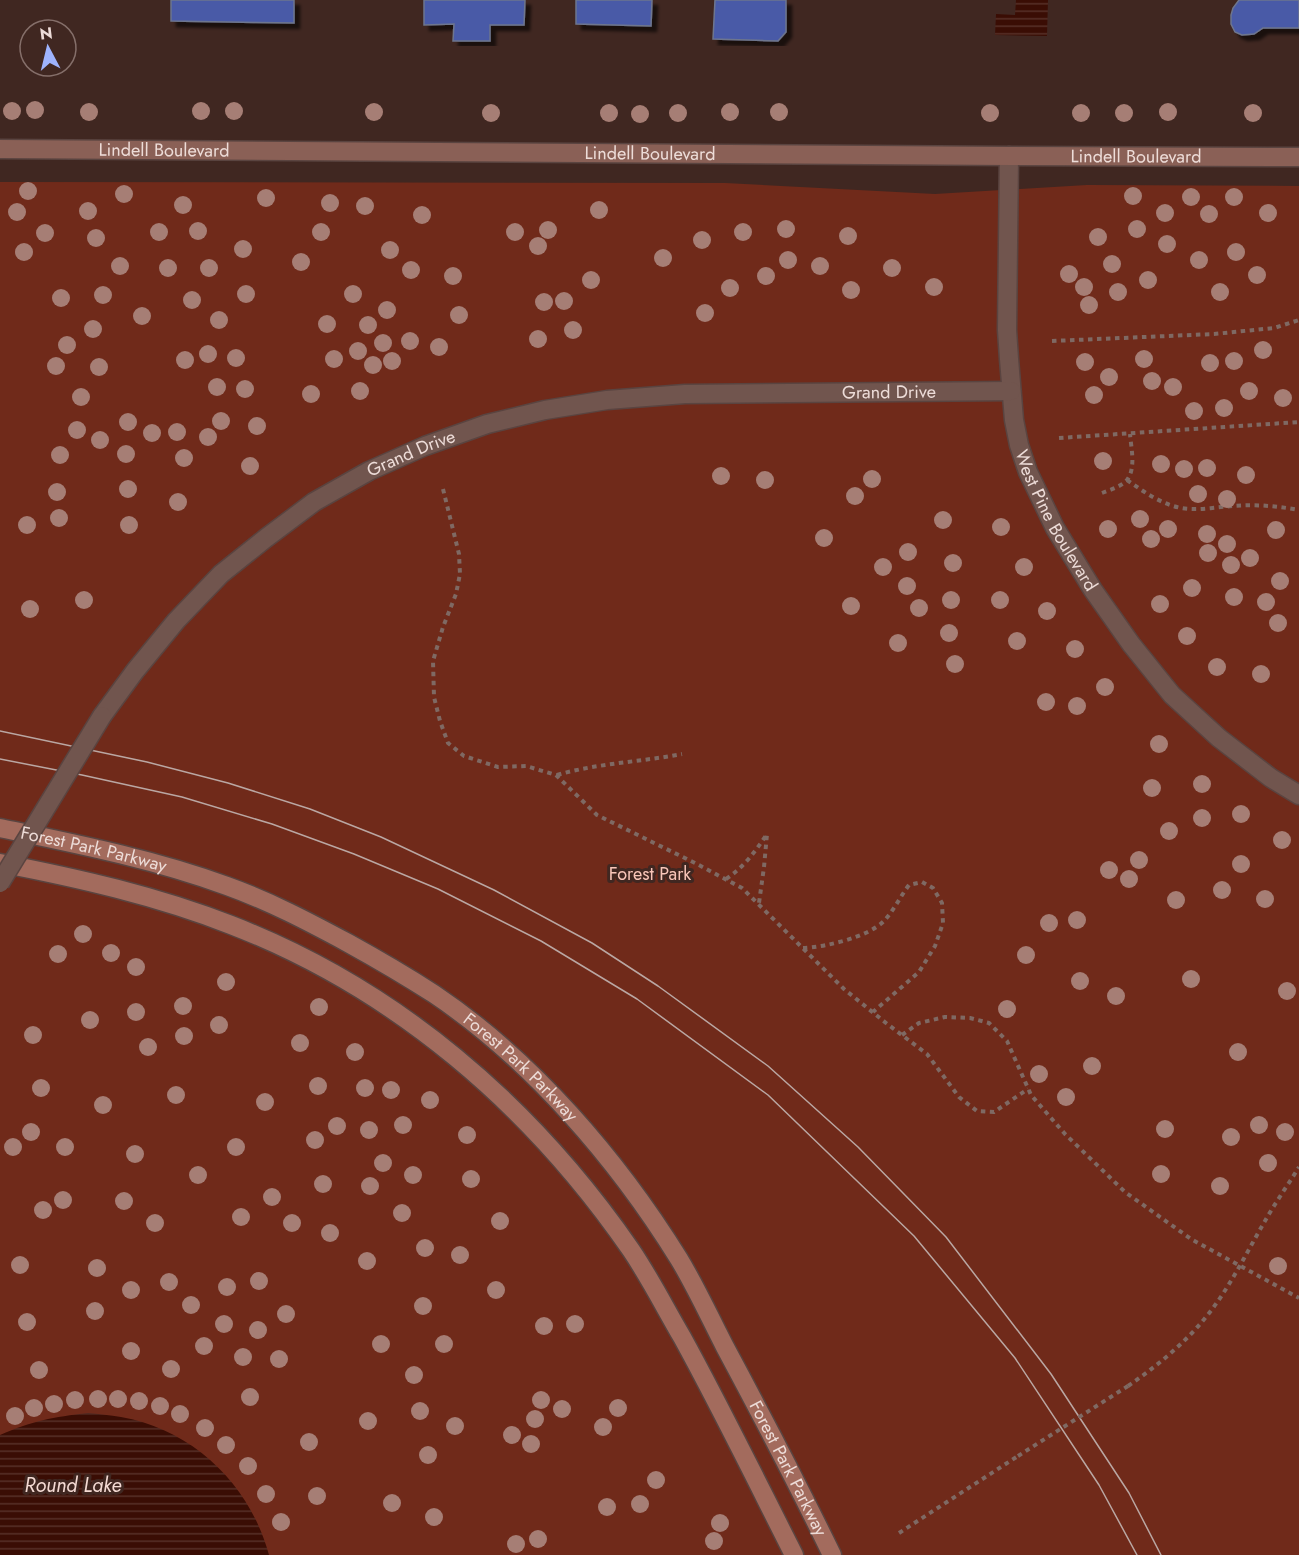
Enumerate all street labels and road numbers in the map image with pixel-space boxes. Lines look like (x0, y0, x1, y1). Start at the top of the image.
street label: Lindell Boulevard (98, 137, 230, 164)
street label: Lindell Boulevard (584, 140, 716, 167)
street label: Lindell Boulevard (1070, 143, 1202, 170)
street label: Grand Drive (842, 379, 936, 406)
street label: Grand Drive (363, 423, 459, 483)
street label: West Pine Boulevard (1008, 446, 1104, 596)
street label: Forest Park Parkway (18, 820, 170, 879)
street label: Forest Park Parkway (458, 1007, 584, 1127)
street label: Forest Park Parkway (743, 1396, 834, 1541)

